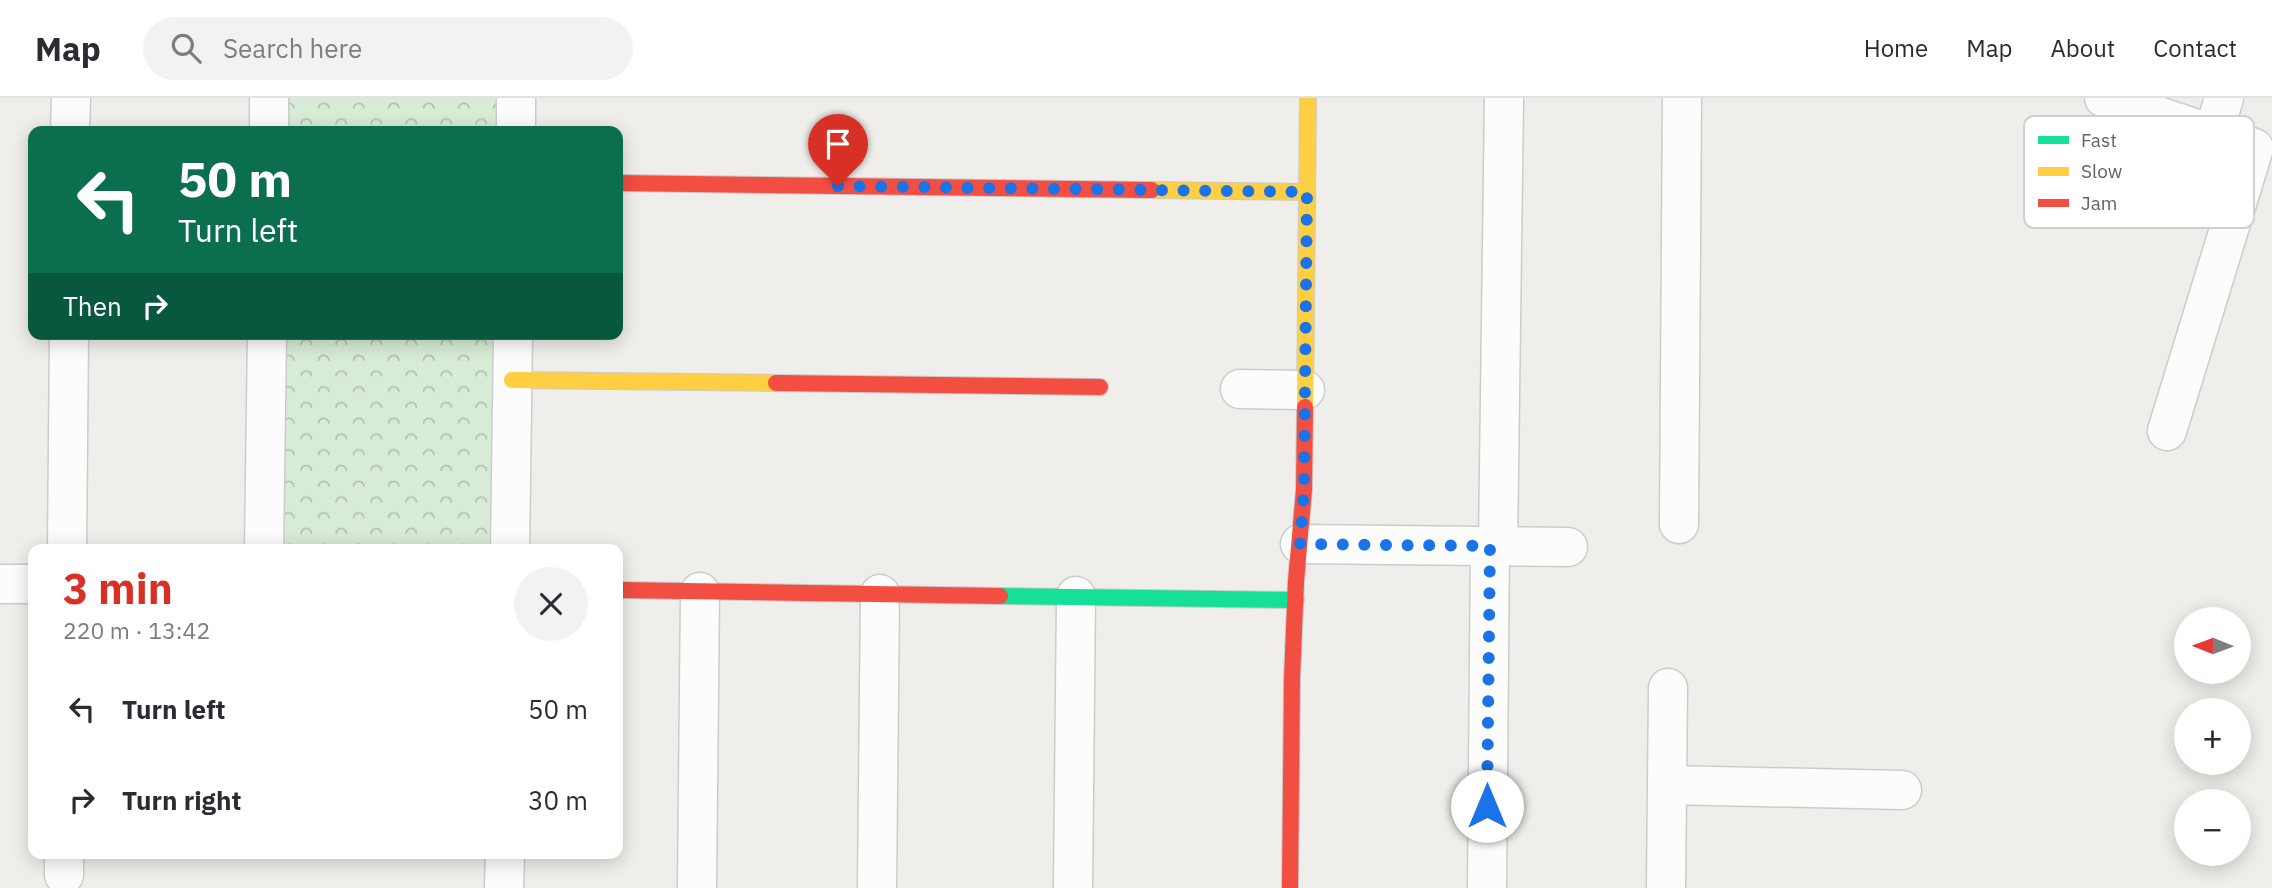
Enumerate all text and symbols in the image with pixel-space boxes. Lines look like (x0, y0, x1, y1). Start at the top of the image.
search box (143, 17, 633, 80)
text: Map (35, 27, 101, 70)
icon: search (167, 29, 205, 67)
text: Search here (223, 31, 362, 65)
text: Home (1864, 32, 1928, 64)
text: Map (1966, 32, 2012, 64)
text: About (2050, 32, 2115, 64)
text: Contact (2153, 32, 2237, 64)
pin (808, 114, 868, 186)
legend (2024, 116, 2254, 228)
icon: arrive (819, 125, 857, 163)
text: Fast (2081, 128, 2117, 152)
text: 50 m (178, 147, 292, 210)
icon: left (63, 154, 154, 245)
text: Slow (2081, 159, 2122, 183)
text: Jam (2081, 191, 2117, 215)
text: Turn left (178, 209, 298, 251)
icon: right (136, 287, 174, 325)
text: Then (63, 289, 122, 323)
text: 3 min (63, 561, 173, 616)
button: close (514, 567, 588, 641)
north arrow (2174, 607, 2250, 684)
map controls (2174, 607, 2251, 866)
text: 220 m · 13:42 (63, 615, 210, 645)
icon: left (63, 690, 101, 728)
text: Turn left (122, 692, 225, 726)
text: 50 m (528, 692, 588, 726)
button: + (2174, 698, 2251, 775)
position arrow (1450, 769, 1524, 843)
icon: right (63, 781, 101, 819)
text: Turn right (122, 783, 241, 817)
text: 30 m (528, 783, 588, 817)
button: − (2174, 789, 2251, 866)

